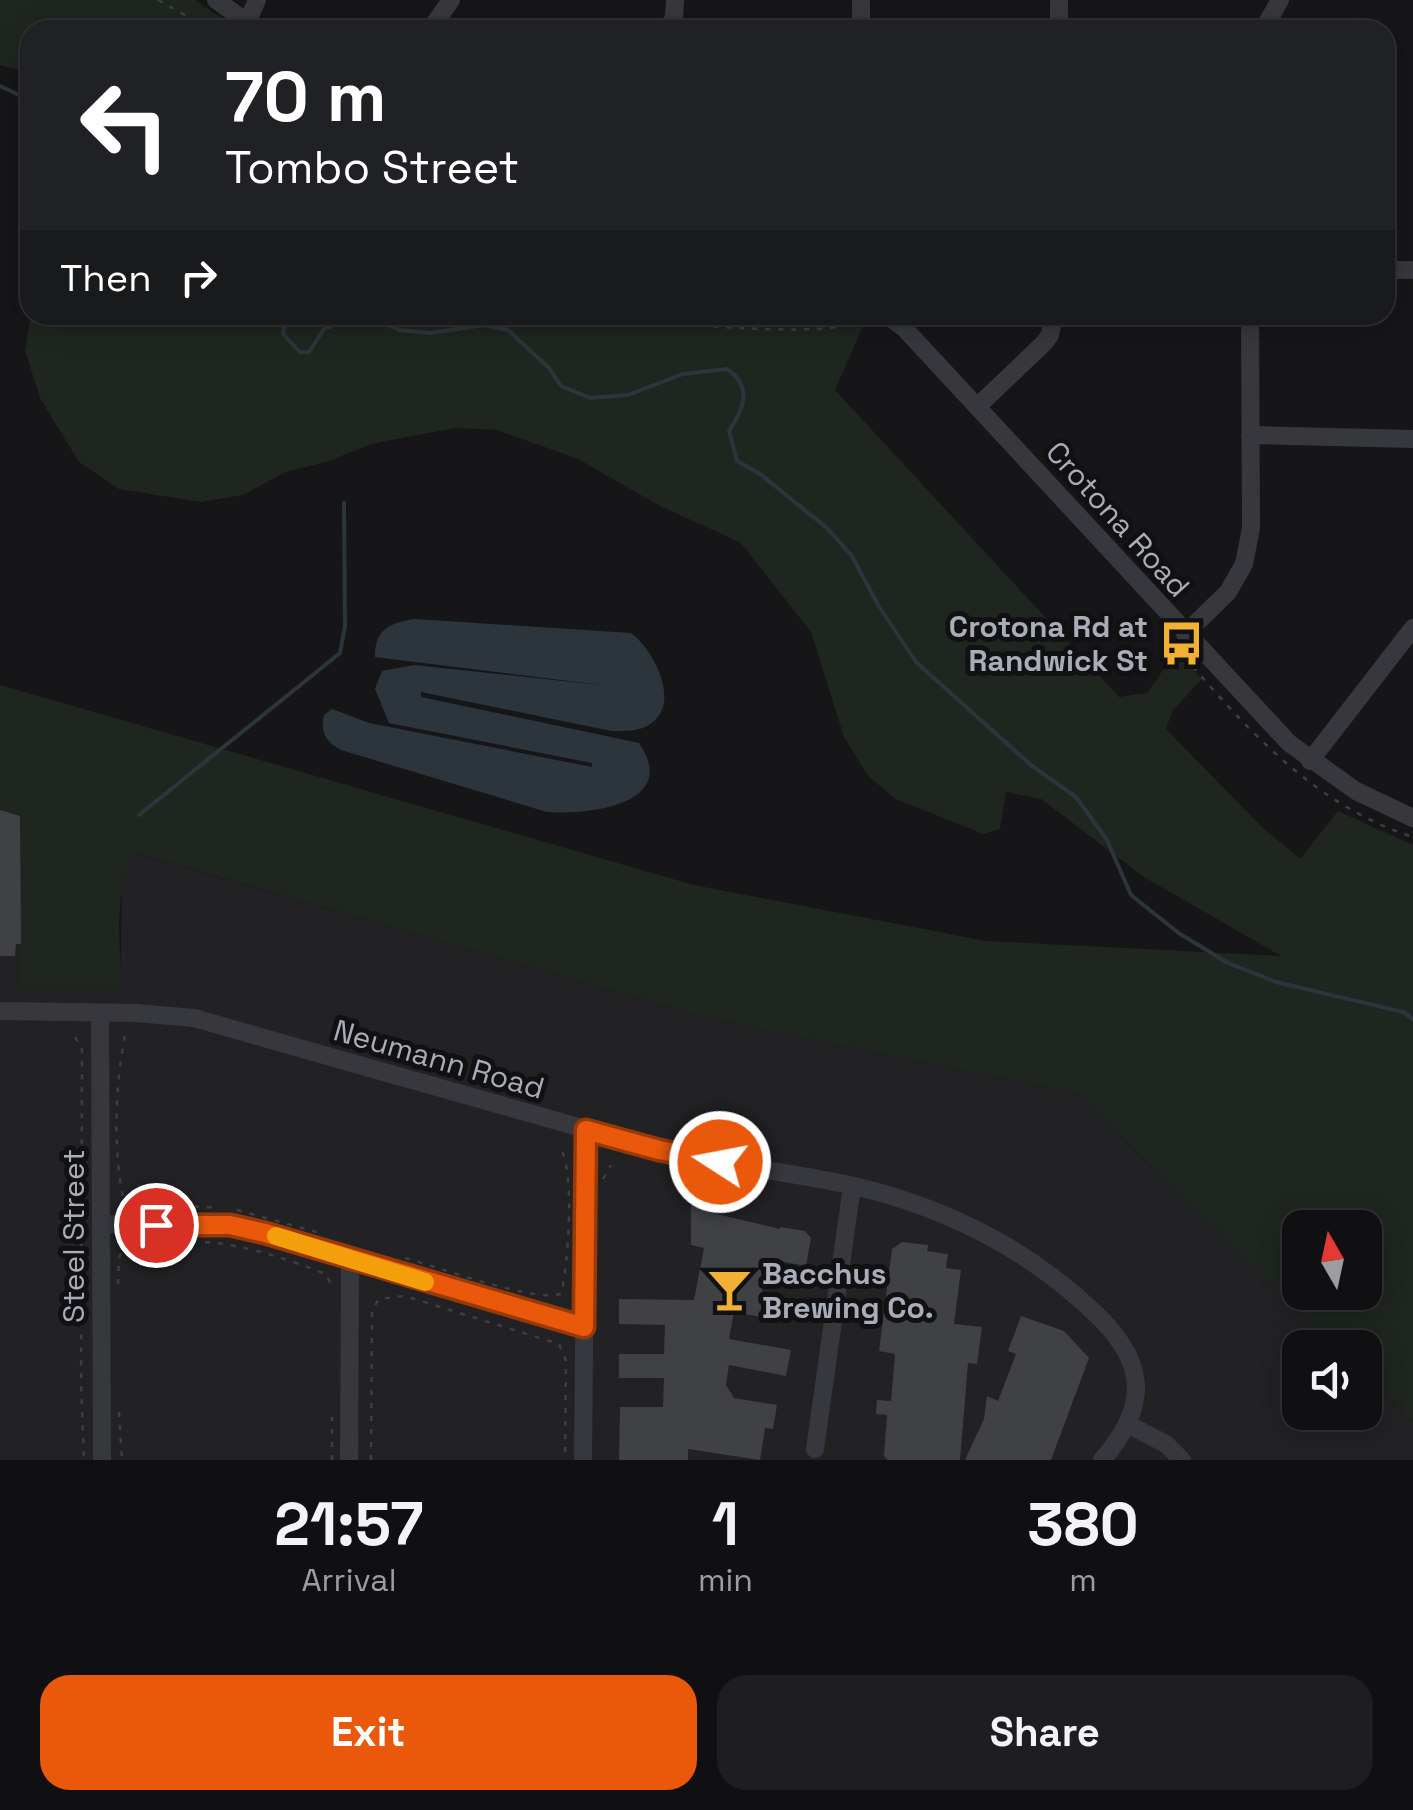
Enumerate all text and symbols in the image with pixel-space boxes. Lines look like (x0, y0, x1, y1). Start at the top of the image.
text: 70 m (225, 52, 386, 141)
icon: left (60, 60, 190, 190)
text: Tombo Street (225, 139, 519, 196)
icon: right (171, 250, 226, 305)
text: Then (60, 254, 151, 302)
street label: Crotona Road (1038, 433, 1198, 605)
place label: Crotona Rd at Randwick St (949, 607, 1148, 680)
bus stop icon: Crotona Rd at Randwick St (1157, 619, 1205, 667)
street label: Neumann Road (329, 1010, 549, 1108)
position arrow (668, 1110, 772, 1214)
street label: Steel Street (54, 1149, 93, 1323)
pin (114, 1183, 199, 1268)
icon: arrive (129, 1198, 184, 1253)
north arrow (1282, 1210, 1382, 1310)
map controls (1282, 1210, 1382, 1430)
place label: Bacchus Brewing Co. (762, 1254, 934, 1327)
bar icon: Bacchus Brewing Co. (705, 1266, 753, 1314)
button: sound (1282, 1330, 1382, 1430)
text: 21:57 (274, 1486, 424, 1563)
text: 1 (712, 1486, 739, 1563)
text: 380 (1027, 1486, 1139, 1563)
text: Arrival (301, 1560, 397, 1600)
text: min (698, 1560, 753, 1600)
text: m (1069, 1560, 1097, 1600)
button: Exit (40, 1675, 697, 1790)
button: Share (717, 1675, 1373, 1790)

